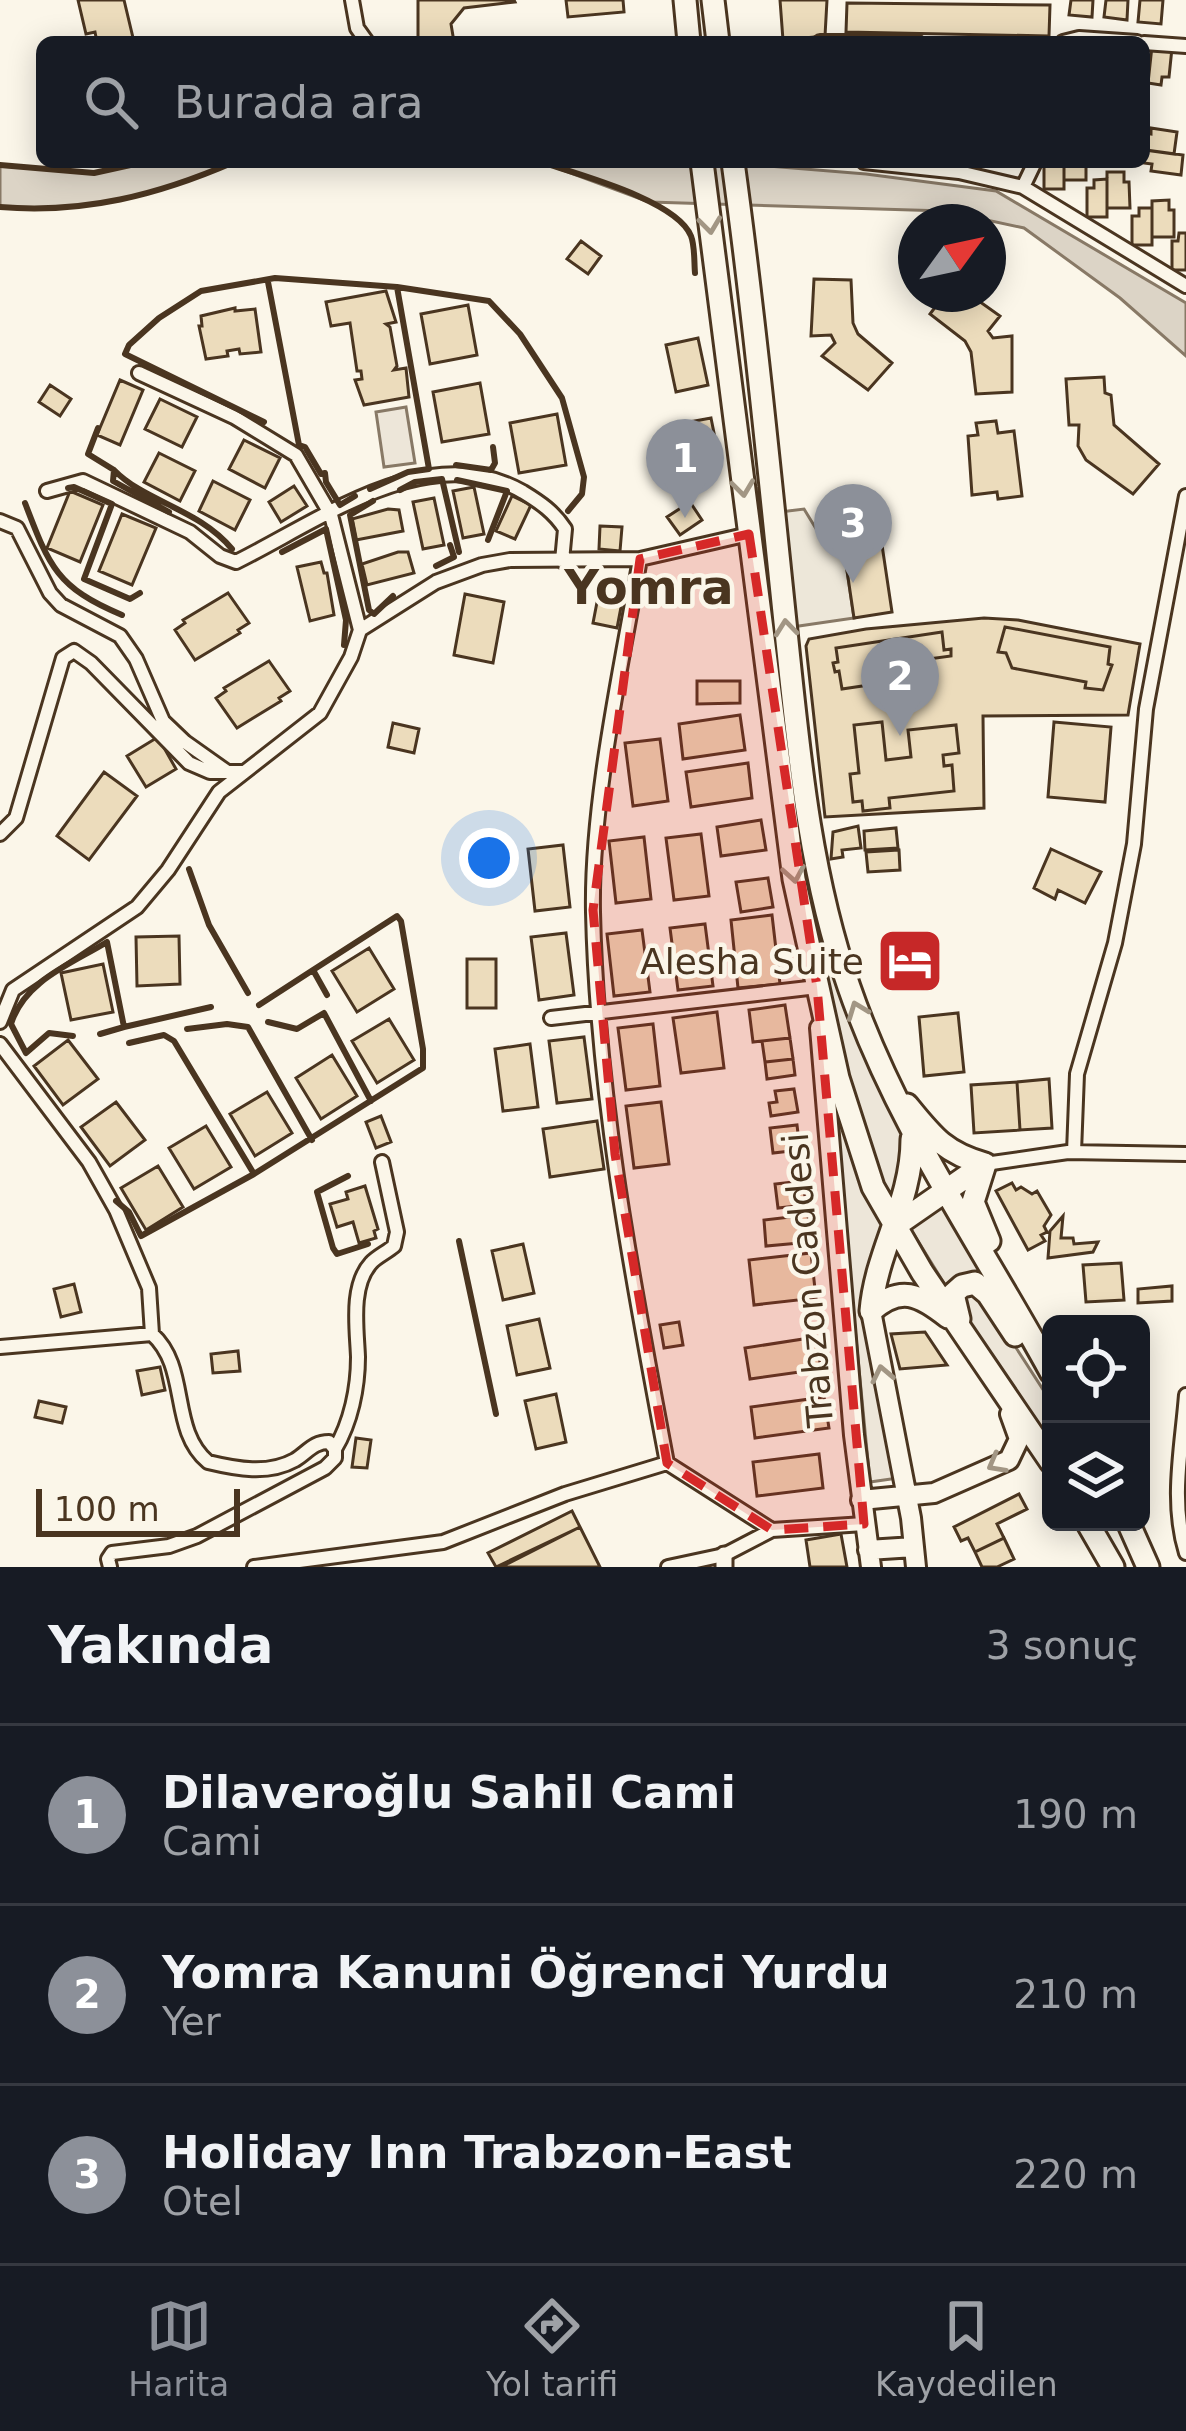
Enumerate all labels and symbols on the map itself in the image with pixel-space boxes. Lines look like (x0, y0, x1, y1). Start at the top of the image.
north arrow (898, 204, 1006, 312)
one-way arrow (696, 215, 722, 235)
pin: 1 (646, 419, 724, 518)
one-way arrow (729, 478, 755, 497)
pin: 3 (814, 484, 892, 583)
district label: Yomra (563, 559, 734, 615)
one-way arrow (774, 618, 799, 637)
pin: 2 (861, 637, 939, 736)
your location (459, 828, 519, 888)
one-way arrow (780, 864, 805, 884)
hotel icon: Alesha Suite (875, 926, 945, 996)
place label: Alesha Suite (640, 941, 864, 982)
one-way arrow (847, 1001, 872, 1022)
street label: Trabzon Caddesi (775, 1131, 841, 1430)
one-way arrow (870, 1364, 895, 1384)
one-way arrow (987, 1450, 1009, 1473)
scale bar (36, 1483, 240, 1536)

